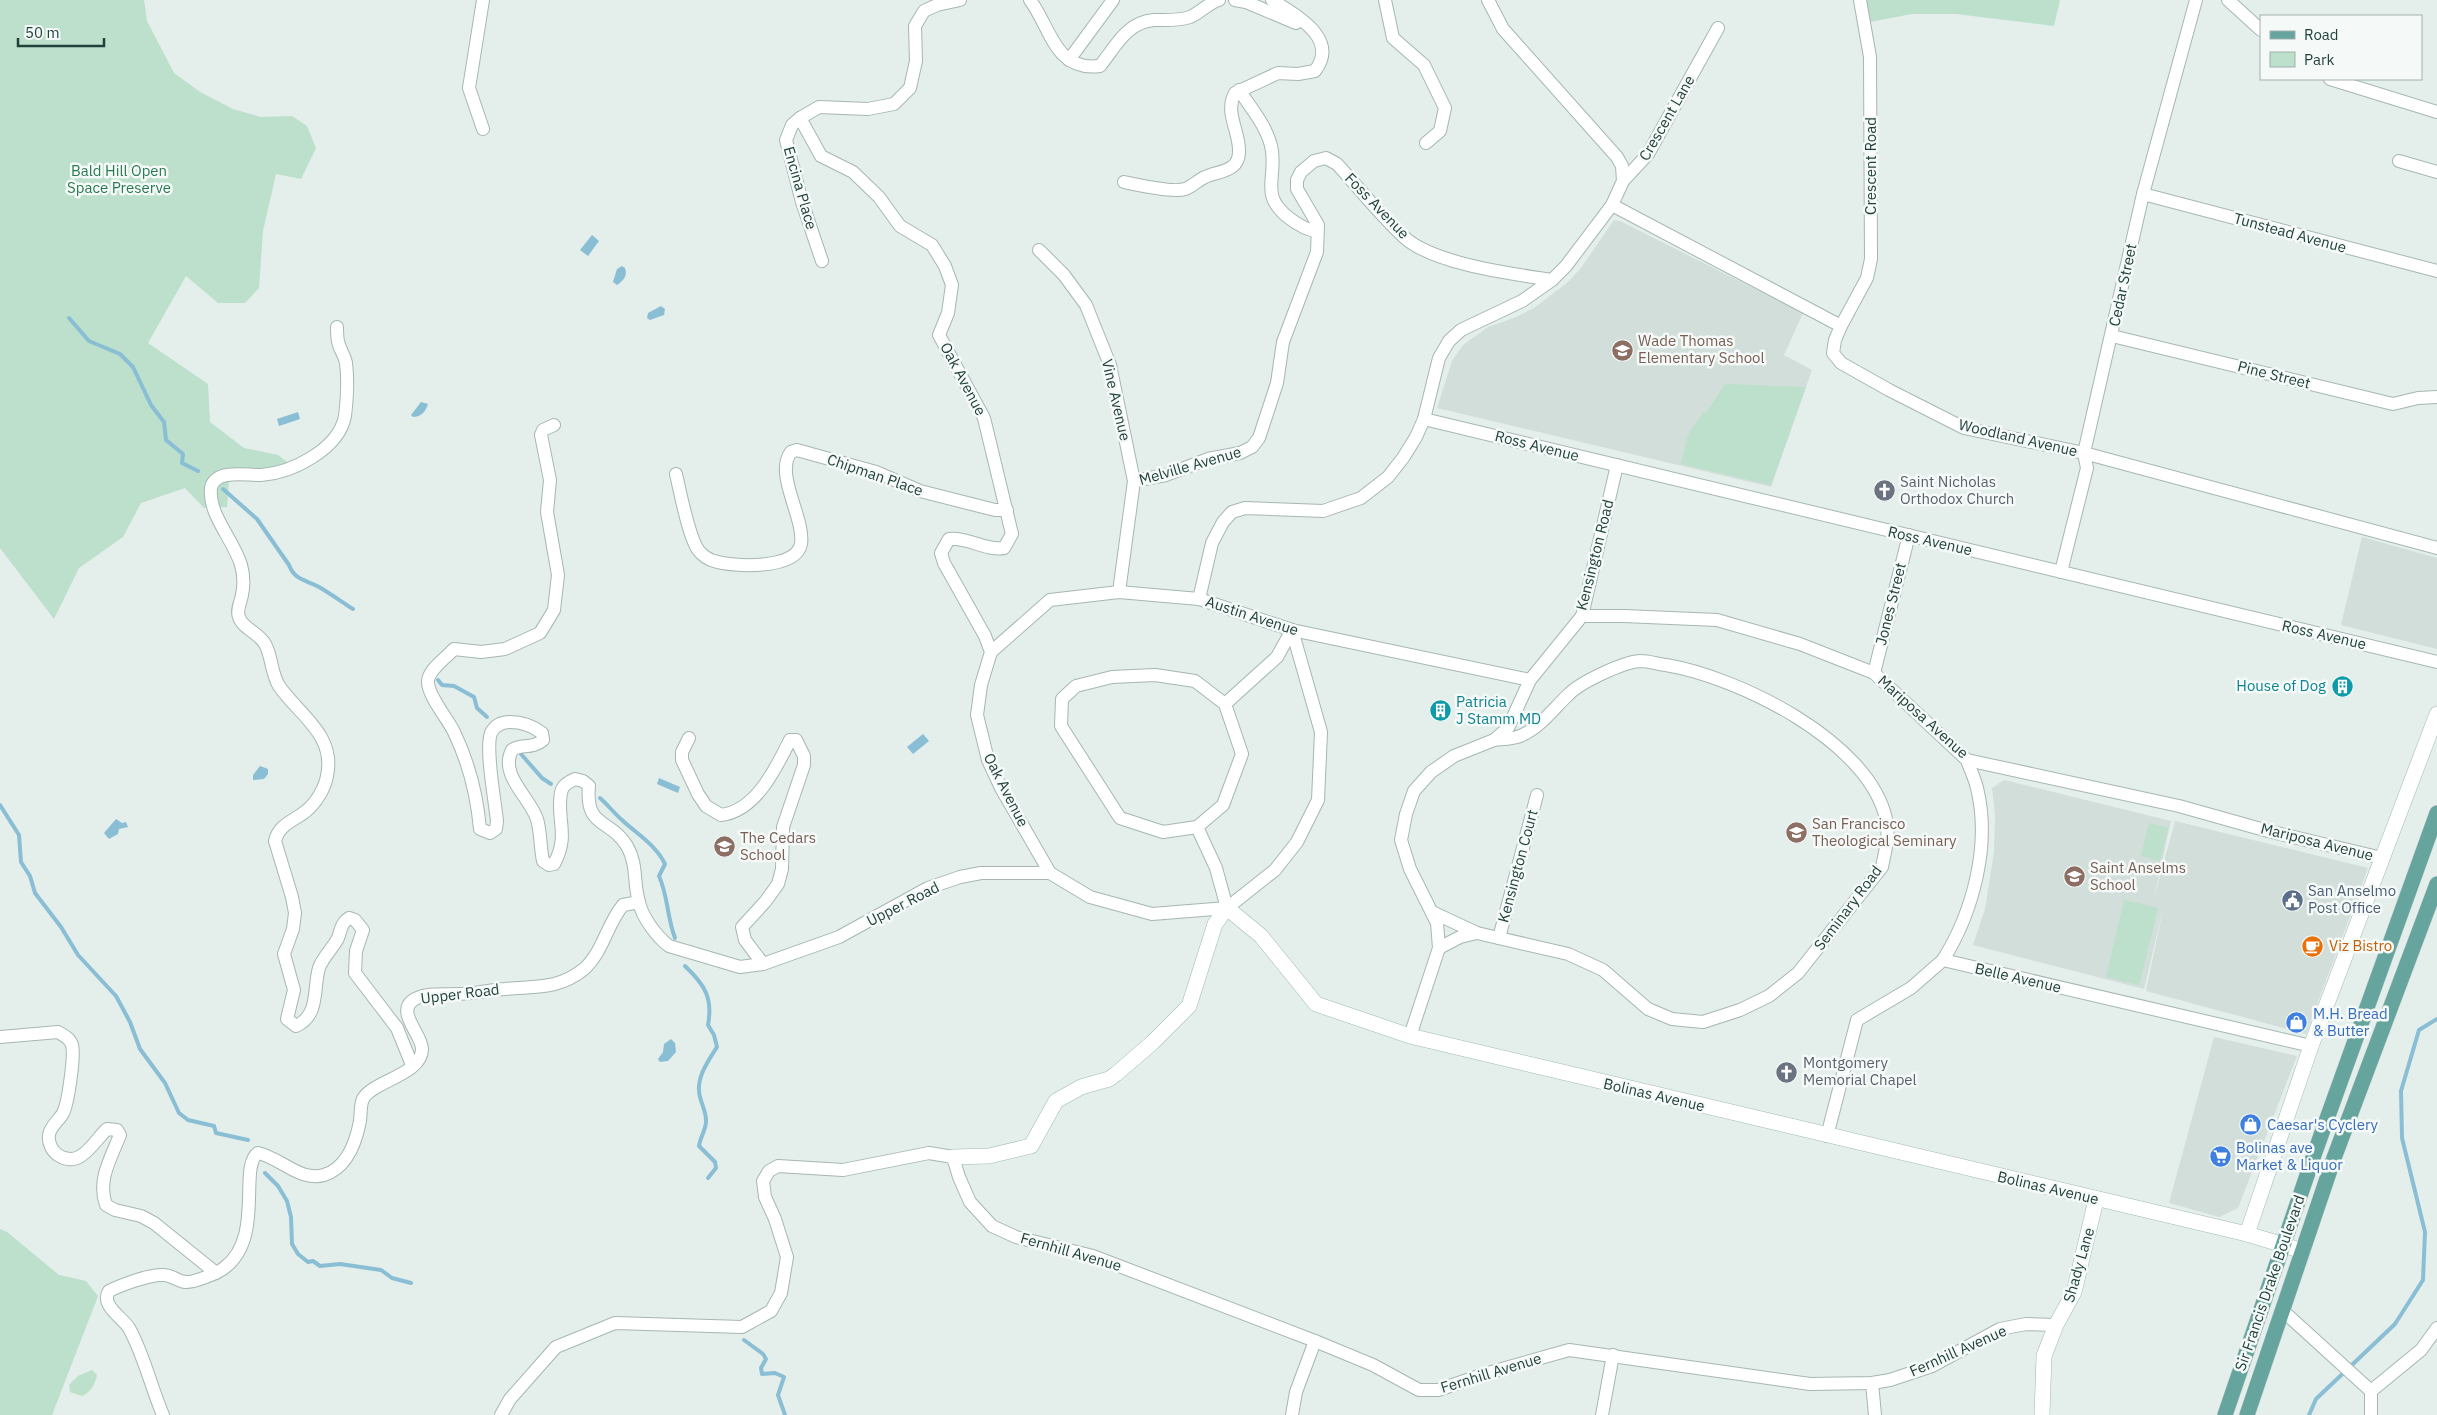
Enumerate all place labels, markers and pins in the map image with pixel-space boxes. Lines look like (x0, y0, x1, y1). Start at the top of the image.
place label: Wade Thomas Elementary School (1638, 331, 1765, 367)
school or university icon: Wade Thomas Elementary School (1610, 338, 1634, 362)
place label: Saint Nicholas Orthodox Church (1900, 472, 2014, 508)
church icon: Saint Nicholas Orthodox Church (1872, 479, 1896, 503)
building icon: House of Dog (2330, 674, 2354, 698)
place label: House of Dog (2236, 676, 2326, 695)
place label: Patricia J Stamm MD (1456, 692, 1541, 728)
building icon: Patricia J Stamm MD (1428, 699, 1452, 723)
place label: San Francisco Theological Seminary (1812, 814, 1957, 850)
school or university icon: San Francisco Theological Seminary (1784, 821, 1808, 845)
place label: The Cedars School (740, 828, 816, 864)
school or university icon: The Cedars School (712, 835, 736, 859)
place label: Saint Anselms School (2090, 858, 2186, 894)
school or university icon: Saint Anselms School (2062, 865, 2086, 889)
place label: San Anselmo Post Office (2308, 881, 2396, 917)
public building icon: San Anselmo Post Office (2280, 888, 2304, 912)
cafe icon: Viz Bistro (2301, 934, 2325, 958)
place label: Viz Bistro (2329, 936, 2392, 955)
place label: M.H. Bread & Butter (2313, 1004, 2388, 1040)
shop icon: M.H. Bread & Butter (2285, 1011, 2309, 1035)
place label: Montgomery Memorial Chapel (1803, 1053, 1917, 1089)
church icon: Montgomery Memorial Chapel (1775, 1060, 1799, 1084)
shop icon: Caesar's Cyclery (2239, 1113, 2263, 1137)
place label: Caesar's Cyclery (2267, 1115, 2379, 1134)
place label: Bolinas ave Market & Liquor (2236, 1138, 2343, 1174)
supermarket icon: Bolinas ave Market & Liquor (2208, 1145, 2232, 1169)

